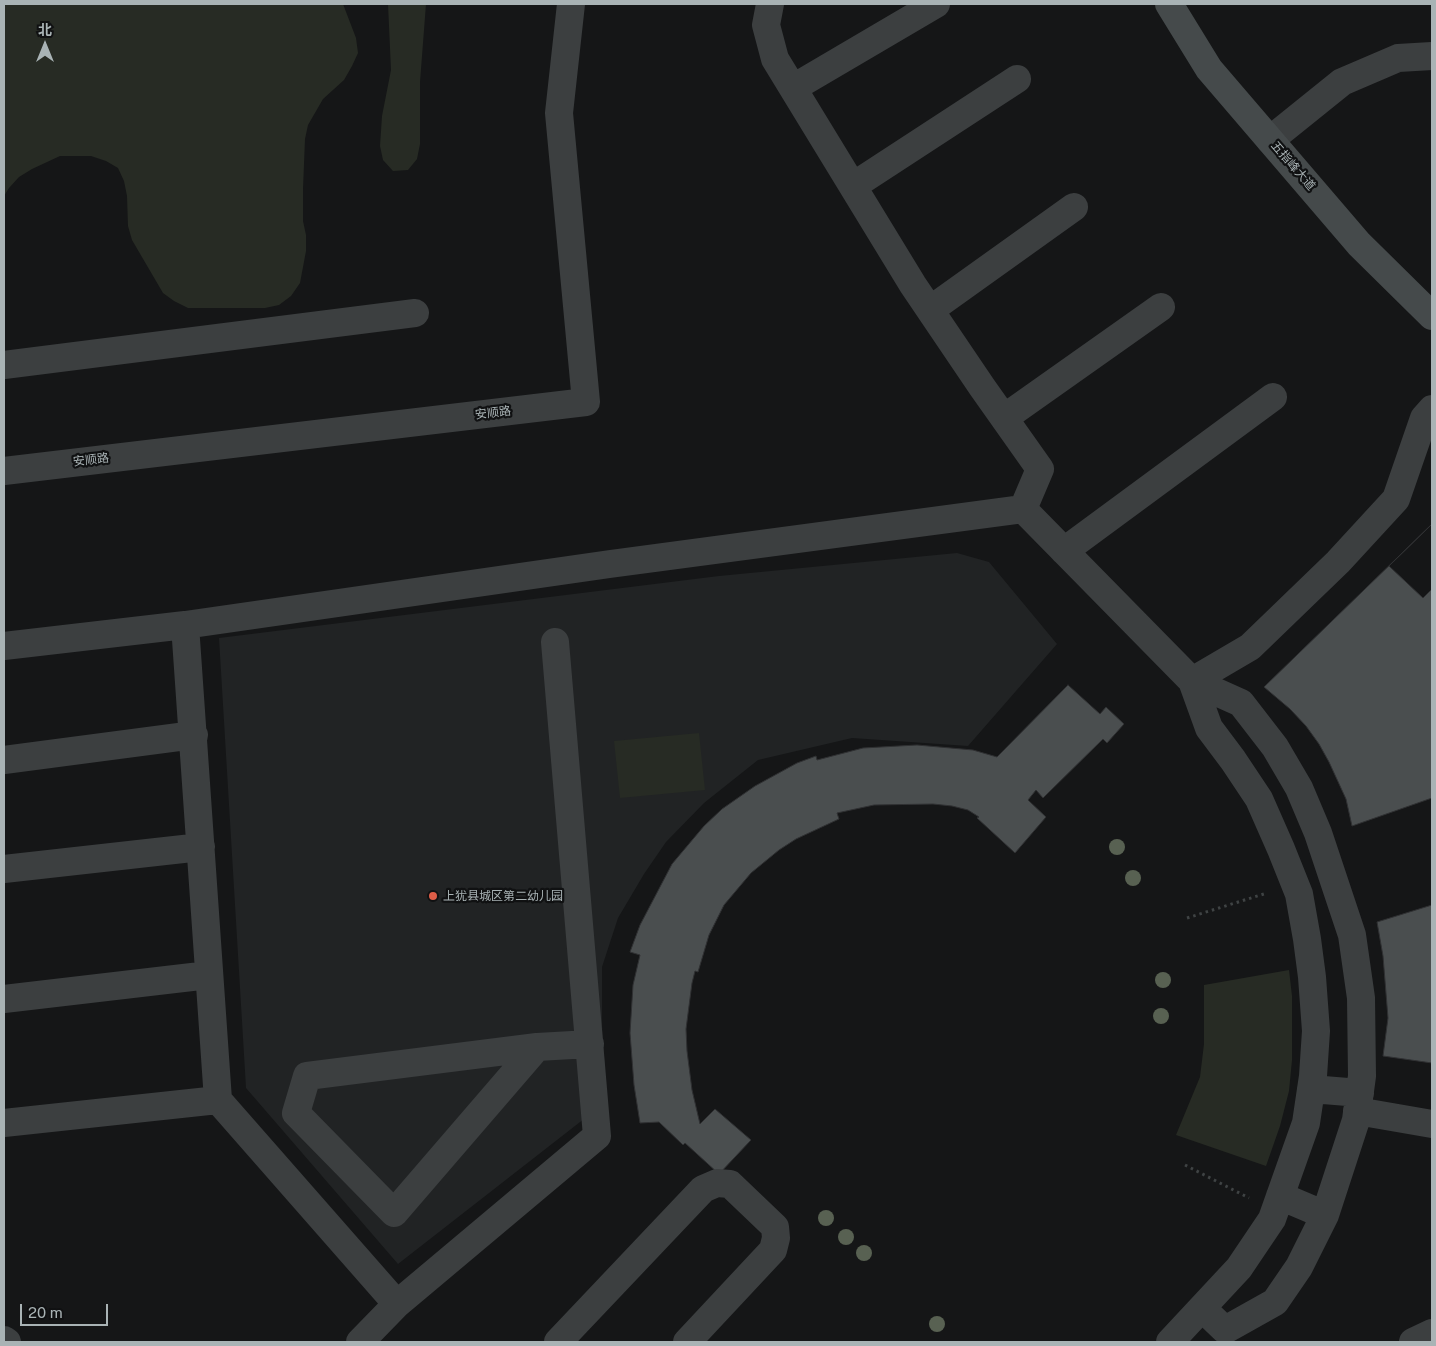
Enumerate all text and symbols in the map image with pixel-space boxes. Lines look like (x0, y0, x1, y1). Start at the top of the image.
north arrow (20, 20, 70, 70)
text: 北 (38, 22, 52, 38)
street label: 五指峰大道 (1268, 139, 1318, 193)
street label: 安顺路 (474, 404, 512, 422)
street label: 安顺路 (72, 451, 110, 469)
place label: 上犹县城区第二幼儿园 (443, 889, 563, 903)
marker: 上犹县城区第二幼儿园 (427, 890, 439, 902)
scale bar (22, 1294, 110, 1326)
text: 20 m (28, 1304, 63, 1321)

